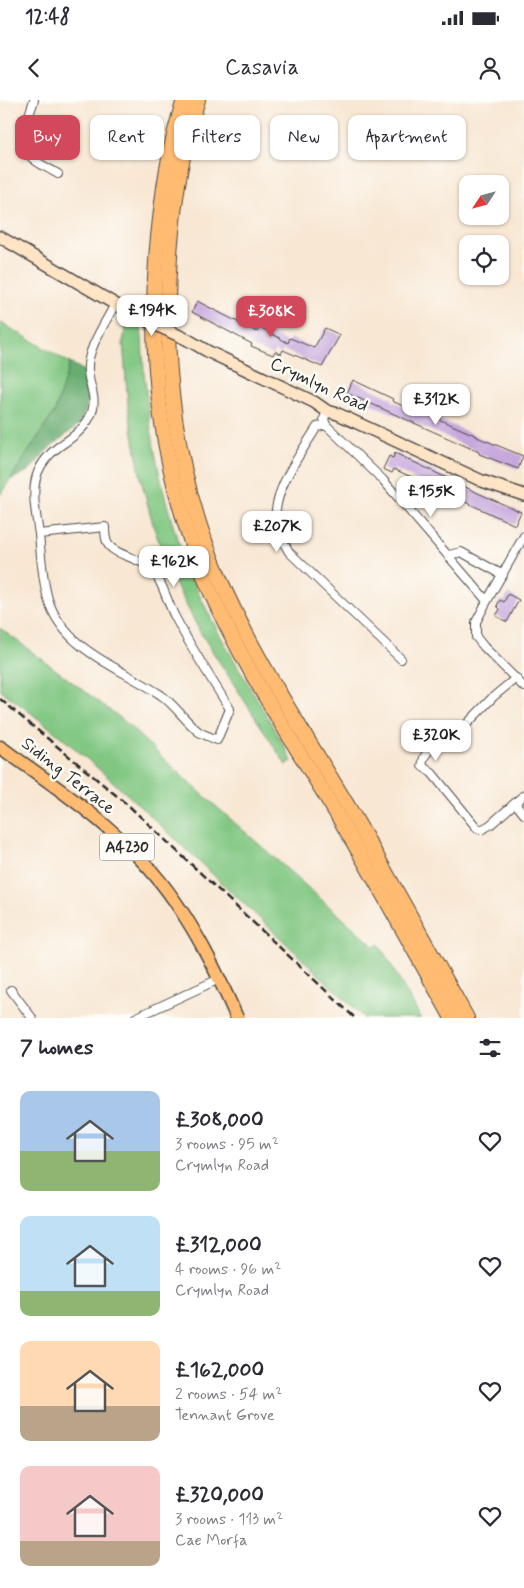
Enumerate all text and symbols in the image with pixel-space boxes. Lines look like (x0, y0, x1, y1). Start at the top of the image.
text: 12:48 (25, 5, 70, 30)
icon: back (20, 54, 48, 82)
text: Casavia (225, 54, 299, 82)
icon: person (476, 54, 504, 82)
chip: Buy (15, 115, 80, 160)
chip: Rent (90, 115, 164, 160)
chip: Filters (174, 115, 260, 160)
chip: New (270, 115, 338, 160)
chip: Apartment (348, 115, 466, 160)
north arrow (459, 175, 509, 225)
map controls (459, 175, 509, 285)
button: locate (459, 235, 509, 285)
pin: £194K (117, 294, 187, 337)
pin: £308K (236, 296, 306, 338)
text: £194K (128, 300, 176, 321)
text: £308K (247, 301, 295, 322)
street label: Crymlyn Road (266, 352, 372, 418)
pin: £312K (401, 384, 471, 426)
text: £312K (413, 389, 459, 410)
pin: £155K (396, 476, 466, 518)
text: £155K (407, 481, 455, 502)
pin: £207K (242, 510, 312, 553)
text: £207K (253, 516, 301, 537)
pin: £162K (139, 546, 209, 588)
text: £162K (150, 551, 198, 572)
pin: £320K (401, 720, 471, 762)
text: £320K (412, 725, 460, 746)
street label: Siding Terrace (16, 732, 120, 820)
road number: A4230 (100, 834, 154, 860)
text: 7 homes (20, 1034, 93, 1062)
icon: filters (476, 1034, 504, 1062)
text: £308,000 (175, 1106, 264, 1134)
icon: home (60, 1111, 120, 1171)
icon: heart (476, 1127, 504, 1155)
text: 3 rooms · 95 m² (175, 1134, 279, 1155)
text: Crymlyn Road (175, 1155, 269, 1176)
text: £312,000 (175, 1231, 262, 1259)
icon: home (60, 1236, 120, 1296)
icon: heart (476, 1252, 504, 1280)
text: 4 rooms · 96 m² (175, 1259, 281, 1280)
text: Crymlyn Road (175, 1280, 269, 1301)
text: £162,000 (175, 1356, 264, 1384)
icon: home (60, 1361, 120, 1421)
icon: heart (476, 1377, 504, 1405)
text: 2 rooms · 54 m² (175, 1384, 282, 1405)
text: Tennant Grove (175, 1405, 275, 1426)
text: £320,000 (175, 1481, 264, 1509)
icon: home (60, 1486, 120, 1546)
icon: heart (476, 1502, 504, 1530)
text: 3 rooms · 113 m² (175, 1509, 283, 1530)
text: Cae Morfa (175, 1530, 247, 1551)

